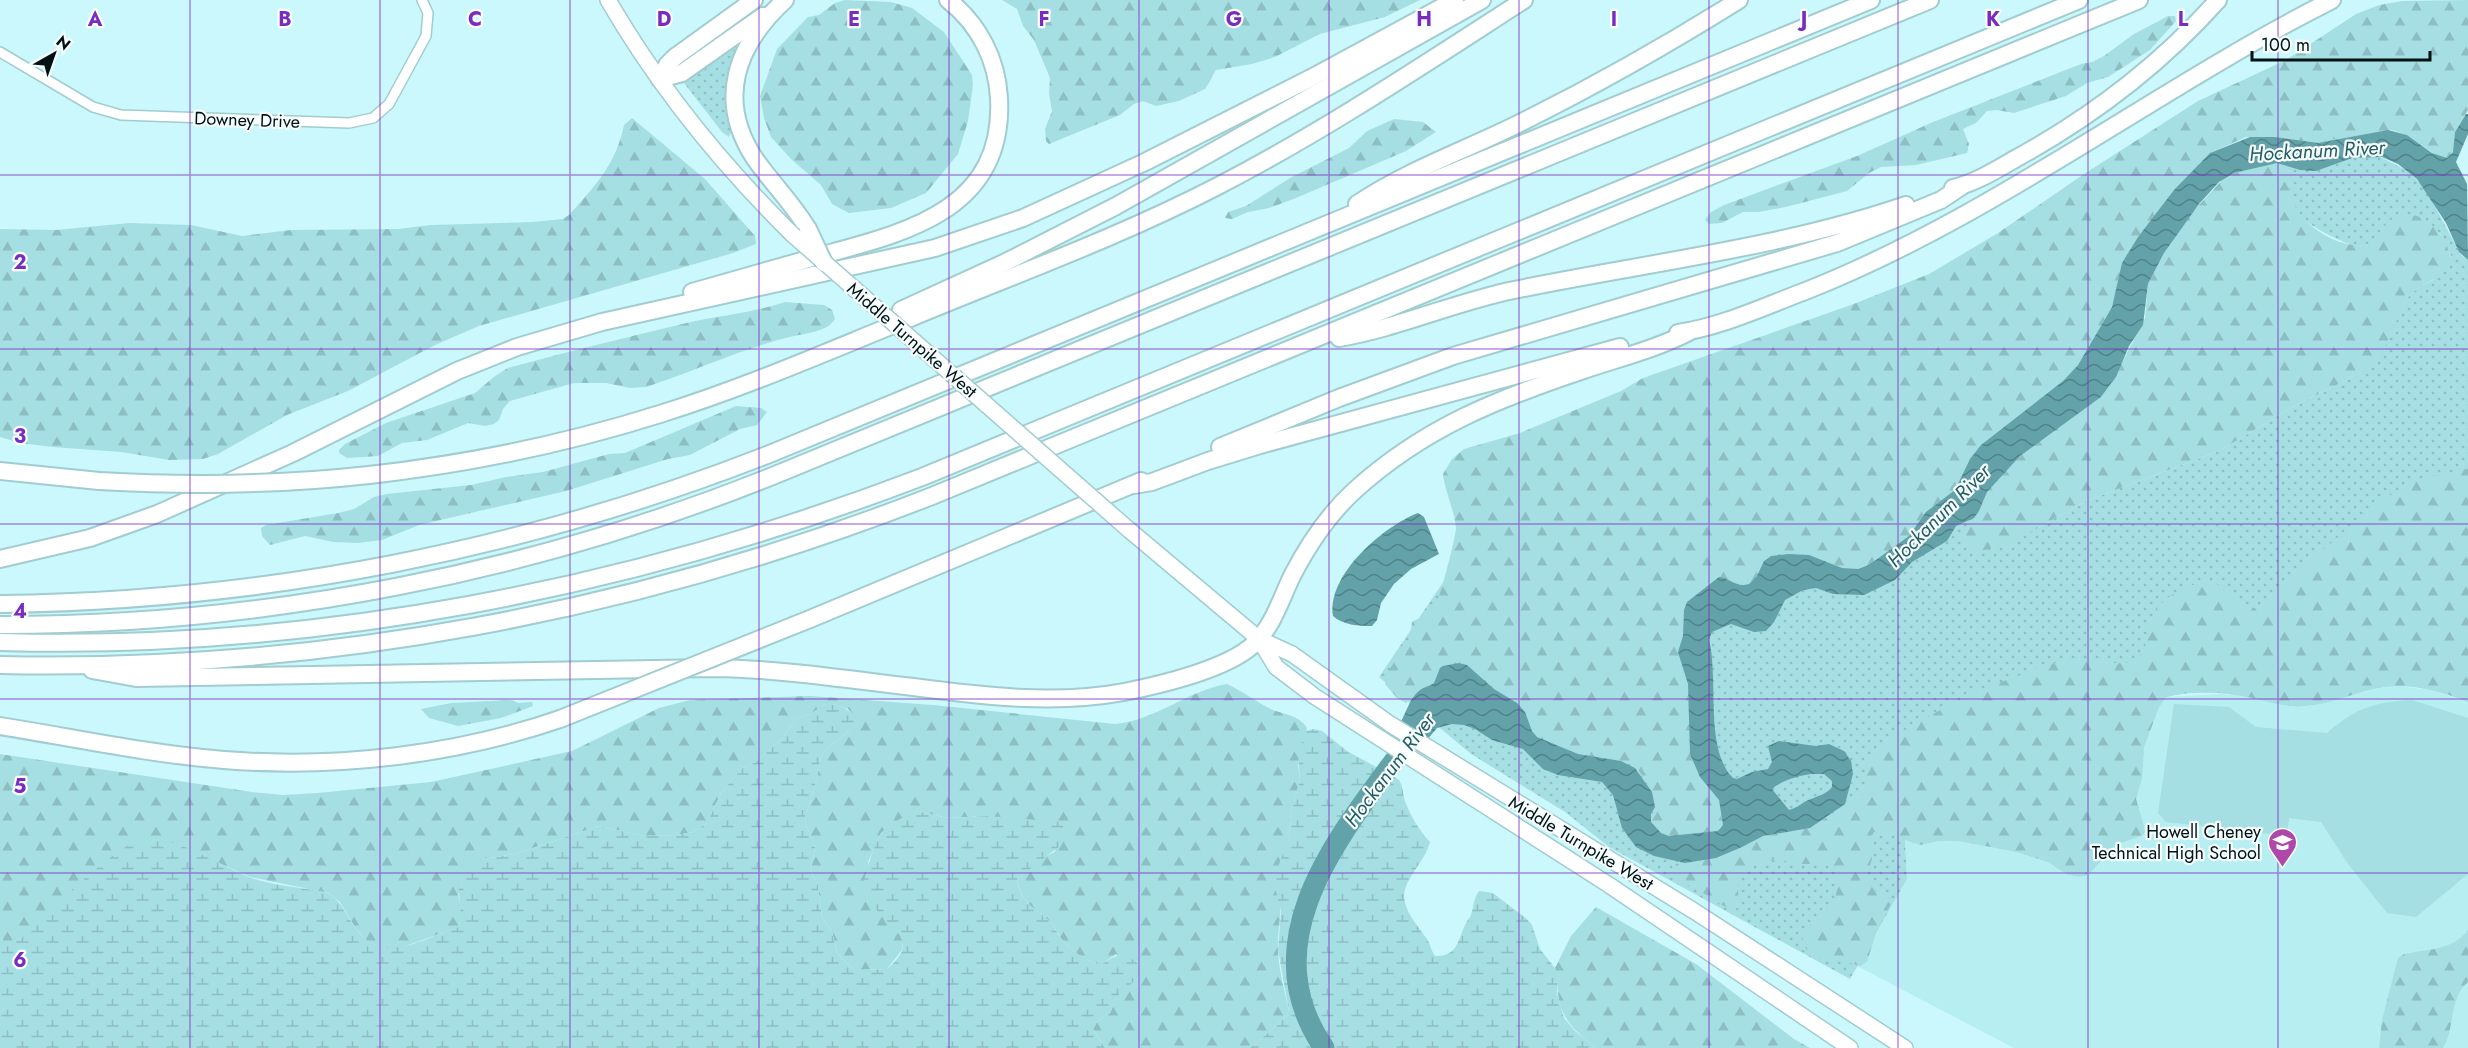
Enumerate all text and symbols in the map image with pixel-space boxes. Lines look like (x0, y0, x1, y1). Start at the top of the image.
text: A (87, 5, 103, 34)
text: B (278, 5, 292, 34)
text: C (468, 5, 482, 34)
text: D (657, 5, 671, 34)
text: E (848, 5, 860, 34)
text: F (1038, 5, 1050, 34)
text: G (1226, 5, 1242, 34)
text: H (1416, 5, 1432, 34)
text: I (1611, 5, 1617, 34)
text: J (1797, 5, 1807, 34)
text: K (1986, 5, 2000, 34)
text: L (2178, 5, 2189, 34)
north arrow (24, 24, 84, 84)
scale bar (2252, 24, 2430, 62)
text: N (51, 30, 76, 56)
text: 100 m (2261, 32, 2310, 58)
street label: Downey Drive (194, 105, 300, 135)
water label: Hockanum River (2248, 133, 2387, 169)
text: 2 (13, 248, 27, 277)
street label: Middle Turnpike West (841, 276, 983, 404)
text: 3 (14, 422, 26, 451)
water label: Hockanum River (1881, 457, 1998, 574)
text: 4 (13, 597, 27, 626)
water label: Hockanum River (1338, 706, 1443, 833)
text: 5 (14, 772, 27, 801)
street label: Middle Turnpike West (1504, 789, 1659, 897)
place label: Howell Cheney Technical High School (2092, 819, 2261, 866)
school or university icon: Howell Cheney Technical High School (2266, 826, 2298, 868)
text: 6 (13, 946, 27, 975)

